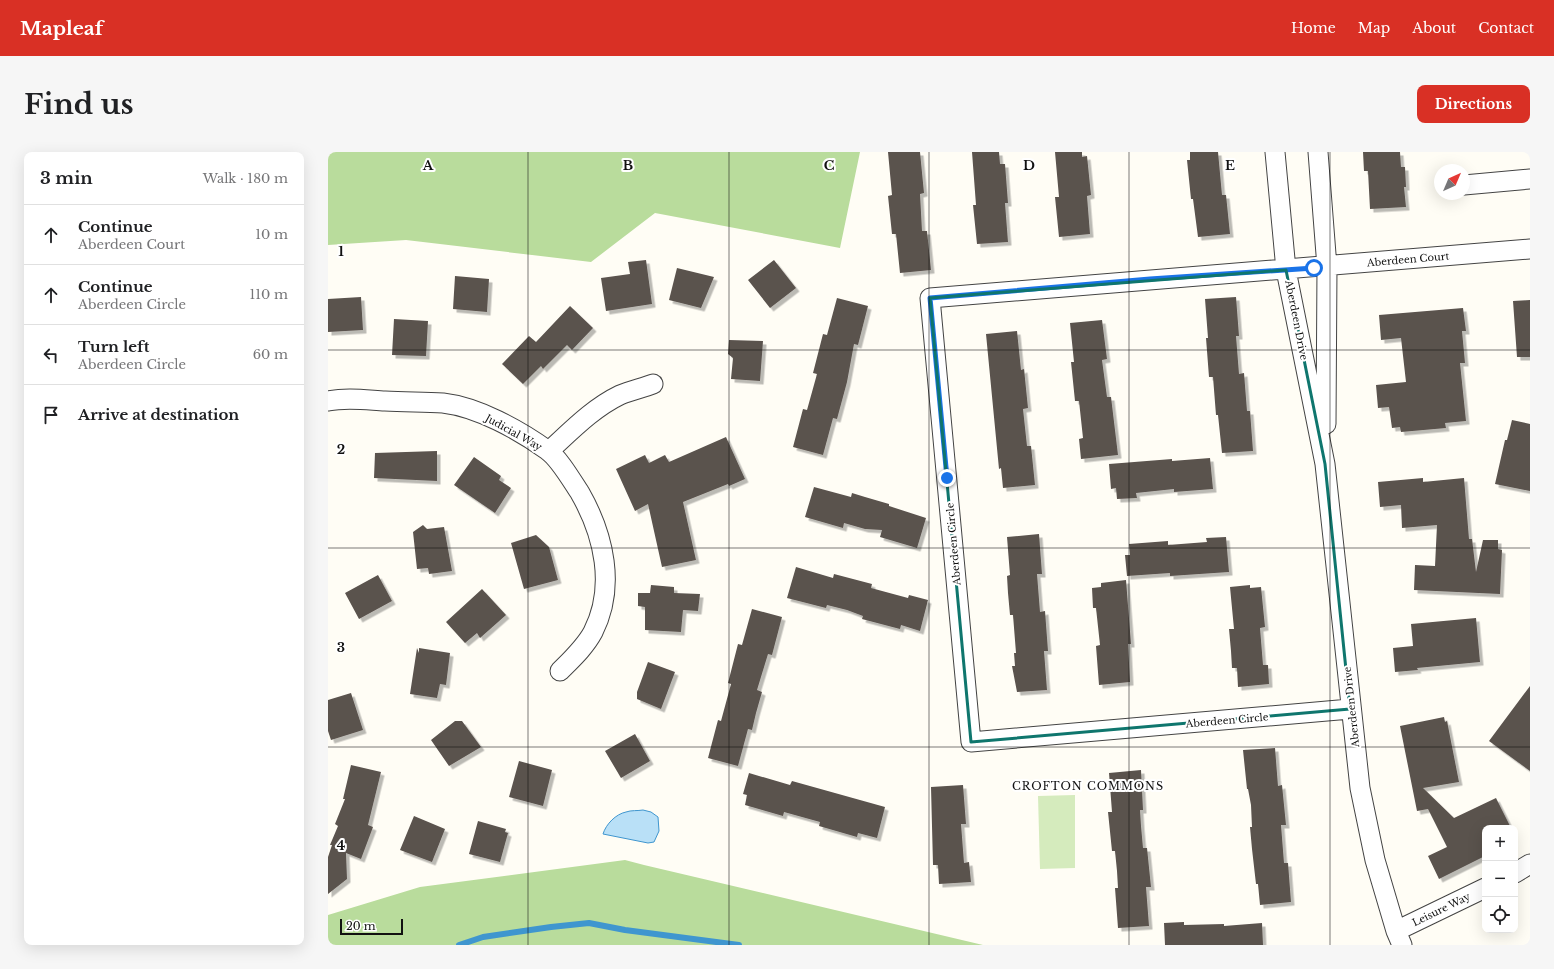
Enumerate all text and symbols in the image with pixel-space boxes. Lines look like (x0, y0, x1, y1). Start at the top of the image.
text: Mapleaf (20, 17, 103, 40)
text: Home (1291, 19, 1336, 37)
text: Map (1358, 19, 1390, 37)
text: About (1412, 19, 1456, 37)
text: Contact (1478, 19, 1534, 37)
button: Directions (1417, 85, 1530, 123)
text: Find us (24, 87, 134, 122)
text: A (422, 157, 434, 174)
text: B (623, 157, 633, 174)
text: C (824, 157, 835, 174)
text: D (1023, 157, 1035, 174)
text: E (1225, 157, 1235, 174)
north arrow (1434, 164, 1470, 200)
text: 3 min (40, 168, 93, 189)
text: Walk · 180 m (203, 170, 288, 187)
text: Continue (78, 217, 153, 236)
icon: ahead (40, 224, 62, 246)
text: 10 m (255, 226, 288, 243)
text: Aberdeen Court (78, 236, 185, 253)
text: 1 (338, 243, 344, 260)
street label: Aberdeen Court (1365, 249, 1450, 270)
route start (1305, 259, 1323, 277)
text: Continue (78, 277, 153, 296)
street label: Aberdeen Drive (1282, 278, 1311, 361)
icon: ahead (40, 284, 62, 306)
text: 110 m (249, 286, 288, 303)
text: Aberdeen Circle (78, 296, 186, 313)
text: Turn left (78, 337, 149, 356)
icon: left (40, 344, 62, 366)
text: 60 m (253, 346, 288, 363)
text: Aberdeen Circle (78, 356, 186, 373)
icon: arrive (40, 404, 62, 426)
text: Arrive at destination (78, 405, 239, 424)
street label: Judicial Way (481, 410, 545, 454)
text: 2 (337, 441, 345, 458)
route end (938, 469, 956, 487)
street label: Aberdeen Circle (943, 502, 964, 587)
text: 3 (337, 639, 345, 656)
street label: Aberdeen Drive (1341, 666, 1362, 749)
street label: Aberdeen Circle (1184, 710, 1269, 731)
district label: CROFTON COMMONS (1012, 779, 1164, 793)
map controls (1482, 825, 1518, 933)
button: + (1482, 825, 1518, 861)
text: 4 (337, 837, 346, 854)
button: − (1482, 861, 1518, 897)
street label: Leisure Way (1410, 890, 1473, 929)
button: locate (1482, 897, 1518, 933)
scale bar (340, 917, 403, 936)
text: 20 m (346, 919, 376, 933)

